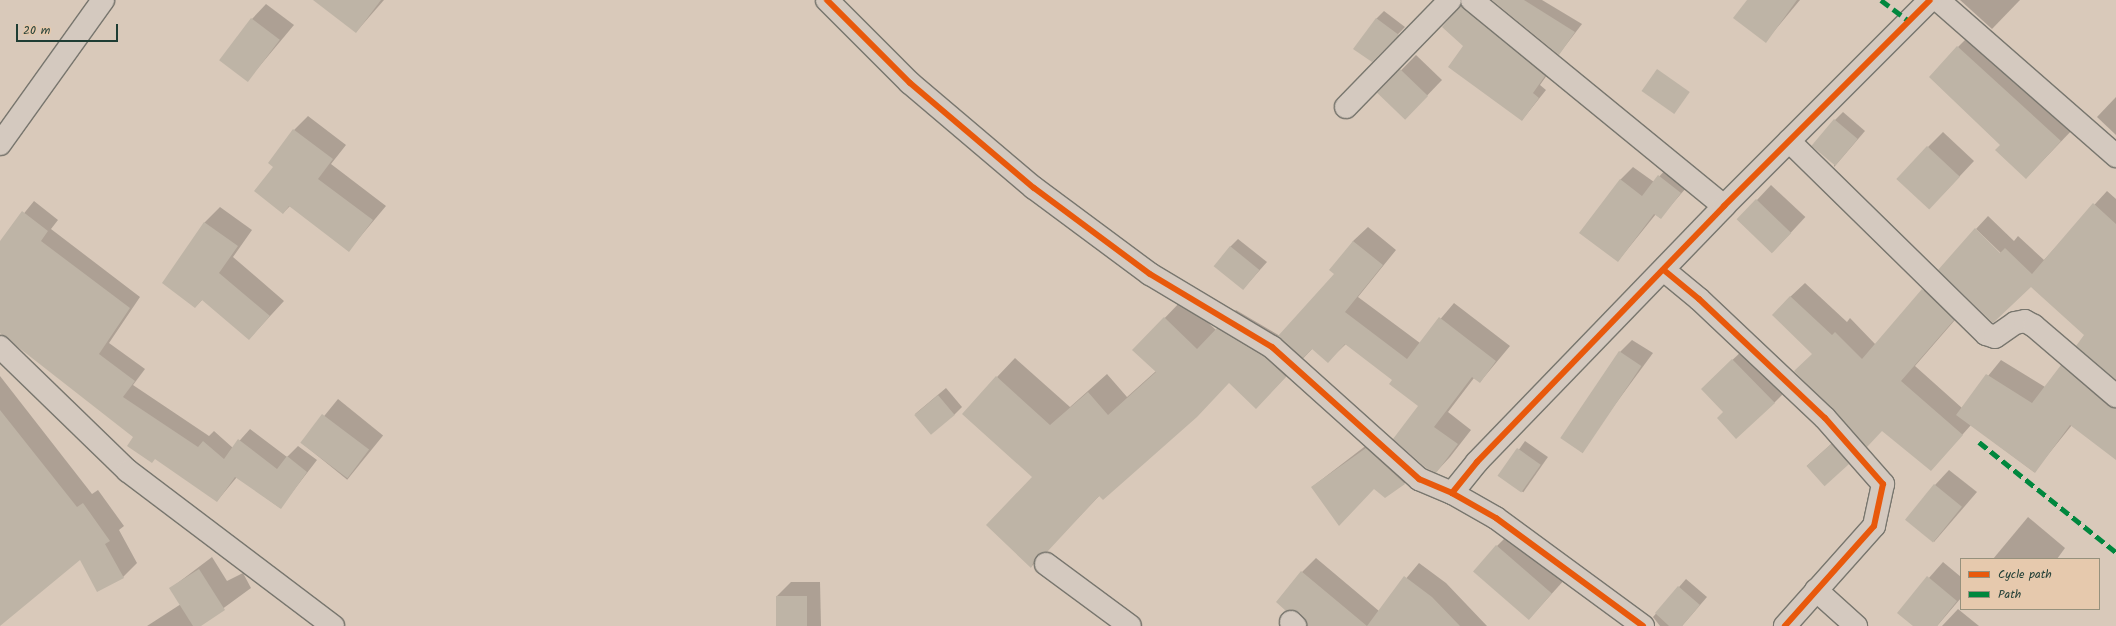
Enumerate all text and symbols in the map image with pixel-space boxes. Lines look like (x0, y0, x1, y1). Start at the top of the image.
scale bar (18, 16, 120, 42)
text: 20 m (23, 21, 50, 40)
legend (1960, 558, 2100, 610)
text: Cycle path (1998, 565, 2052, 584)
text: Path (1998, 585, 2021, 604)

